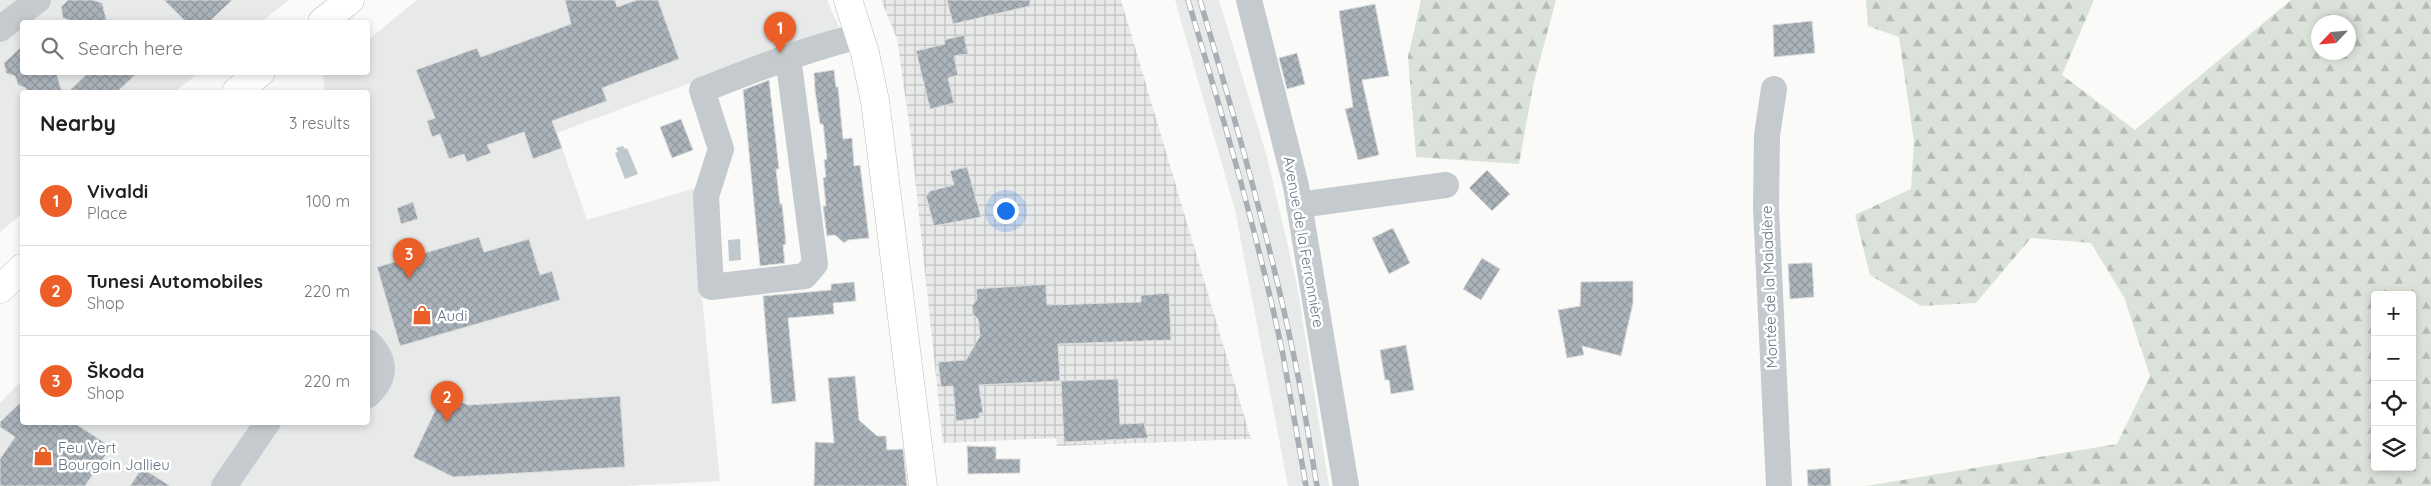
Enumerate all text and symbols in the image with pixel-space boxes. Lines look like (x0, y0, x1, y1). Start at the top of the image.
pin: 1 (764, 12, 796, 53)
north arrow (2311, 15, 2356, 60)
search box (20, 20, 370, 75)
icon: search (38, 34, 66, 62)
text: Search here (78, 36, 183, 60)
text: Nearby (40, 110, 116, 136)
text: 3 results (289, 113, 350, 133)
street label: Avenue de la Ferronnière (1280, 155, 1328, 329)
text: Vivaldi (87, 179, 148, 203)
text: 1 (53, 191, 59, 211)
text: 100 m (306, 191, 350, 211)
your location (993, 198, 1019, 224)
text: Place (87, 203, 127, 223)
street label: Montée de la Maladière (1757, 205, 1781, 369)
pin: 3 (393, 238, 425, 279)
text: Tunesi Automobiles (87, 269, 263, 293)
text: 2 (51, 281, 61, 301)
text: 220 m (304, 281, 350, 301)
map controls (2371, 291, 2416, 471)
button: + (2371, 291, 2416, 336)
text: Shop (87, 293, 124, 313)
shop icon: Audi (411, 304, 433, 326)
place label: Audi (437, 306, 467, 325)
button: − (2371, 336, 2416, 381)
text: Škoda (87, 359, 144, 383)
text: 3 (52, 371, 60, 391)
text: 220 m (304, 371, 350, 391)
pin: 2 (431, 381, 463, 422)
button: locate (2371, 381, 2416, 426)
text: Shop (87, 383, 124, 403)
button: layers (2371, 426, 2416, 471)
place label: Feu Vert Bourgoin Jallieu (58, 438, 170, 474)
shop icon: Feu Vert Bourgoin Jallieu (32, 445, 54, 467)

